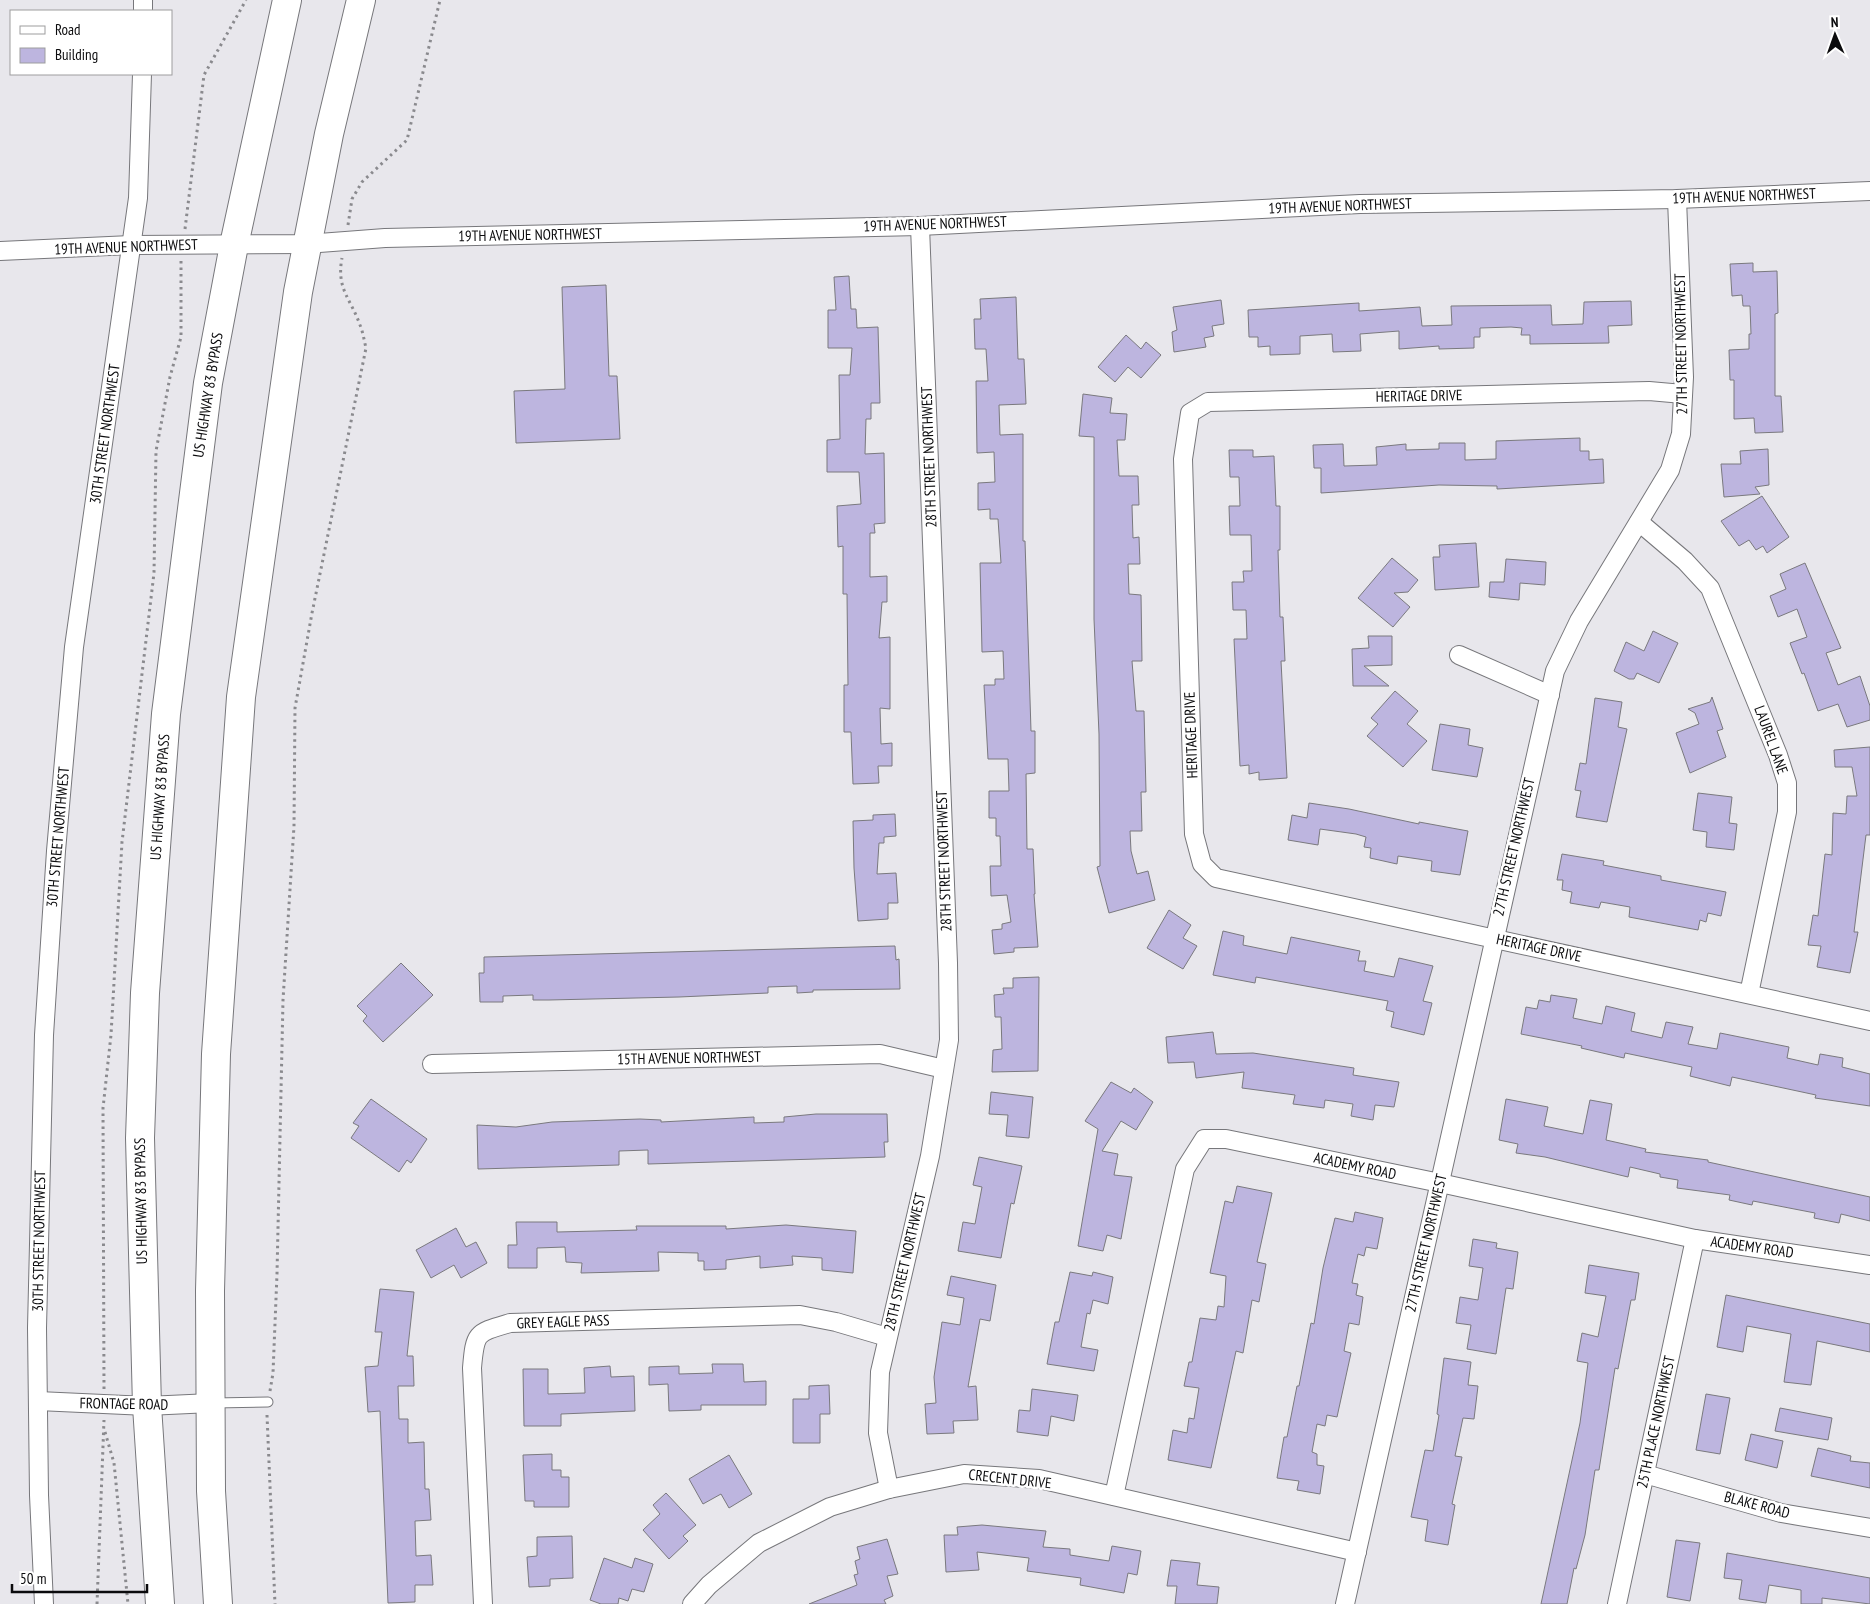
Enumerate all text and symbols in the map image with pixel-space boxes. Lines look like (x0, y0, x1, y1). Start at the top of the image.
legend (10, 10, 172, 75)
north arrow (1810, 10, 1860, 60)
text: N (1830, 13, 1839, 31)
text: Road (55, 20, 81, 39)
text: Building (55, 45, 98, 64)
street label: 19TH AVENUE NORTHWEST (1672, 183, 1816, 208)
street label: 19TH AVENUE NORTHWEST (1268, 193, 1412, 218)
street label: 19TH AVENUE NORTHWEST (863, 211, 1007, 236)
street label: 19TH AVENUE NORTHWEST (458, 224, 602, 245)
street label: 19TH AVENUE NORTHWEST (54, 234, 198, 259)
street label: 27TH STREET NORTHWEST (1670, 273, 1691, 415)
street label: US HIGHWAY 83 BYPASS (188, 331, 227, 459)
street label: 30TH STREET NORTHWEST (85, 362, 124, 505)
street label: HERITAGE DRIVE (1375, 385, 1463, 406)
street label: 28TH STREET NORTHWEST (917, 386, 940, 528)
street label: HERITAGE DRIVE (1179, 691, 1202, 779)
street label: LAUREL LANE (1750, 703, 1793, 777)
street label: US HIGHWAY 83 BYPASS (146, 733, 173, 861)
street label: 30TH STREET NORTHWEST (42, 766, 73, 908)
street label: 27TH STREET NORTHWEST (1488, 776, 1539, 918)
street label: 28TH STREET NORTHWEST (932, 790, 955, 932)
street label: HERITAGE DRIVE (1495, 929, 1584, 966)
street label: 15TH AVENUE NORTHWEST (617, 1047, 761, 1068)
street label: US HIGHWAY 83 BYPASS (130, 1138, 151, 1264)
street label: ACADEMY ROAD (1312, 1148, 1398, 1184)
street label: 30TH STREET NORTHWEST (28, 1170, 49, 1312)
street label: 27TH STREET NORTHWEST (1400, 1172, 1451, 1314)
street label: 28TH STREET NORTHWEST (879, 1191, 930, 1333)
street label: ACADEMY ROAD (1709, 1231, 1795, 1262)
street label: GREY EAGLE PASS (516, 1310, 610, 1333)
street label: 25TH PLACE NORTHWEST (1632, 1354, 1679, 1490)
street label: FRONTAGE ROAD (80, 1393, 169, 1414)
street label: CRECENT DRIVE (968, 1465, 1052, 1492)
street label: BLAKE ROAD (1722, 1487, 1792, 1522)
scale bar (12, 1562, 148, 1594)
text: 50 m (20, 1569, 46, 1588)

